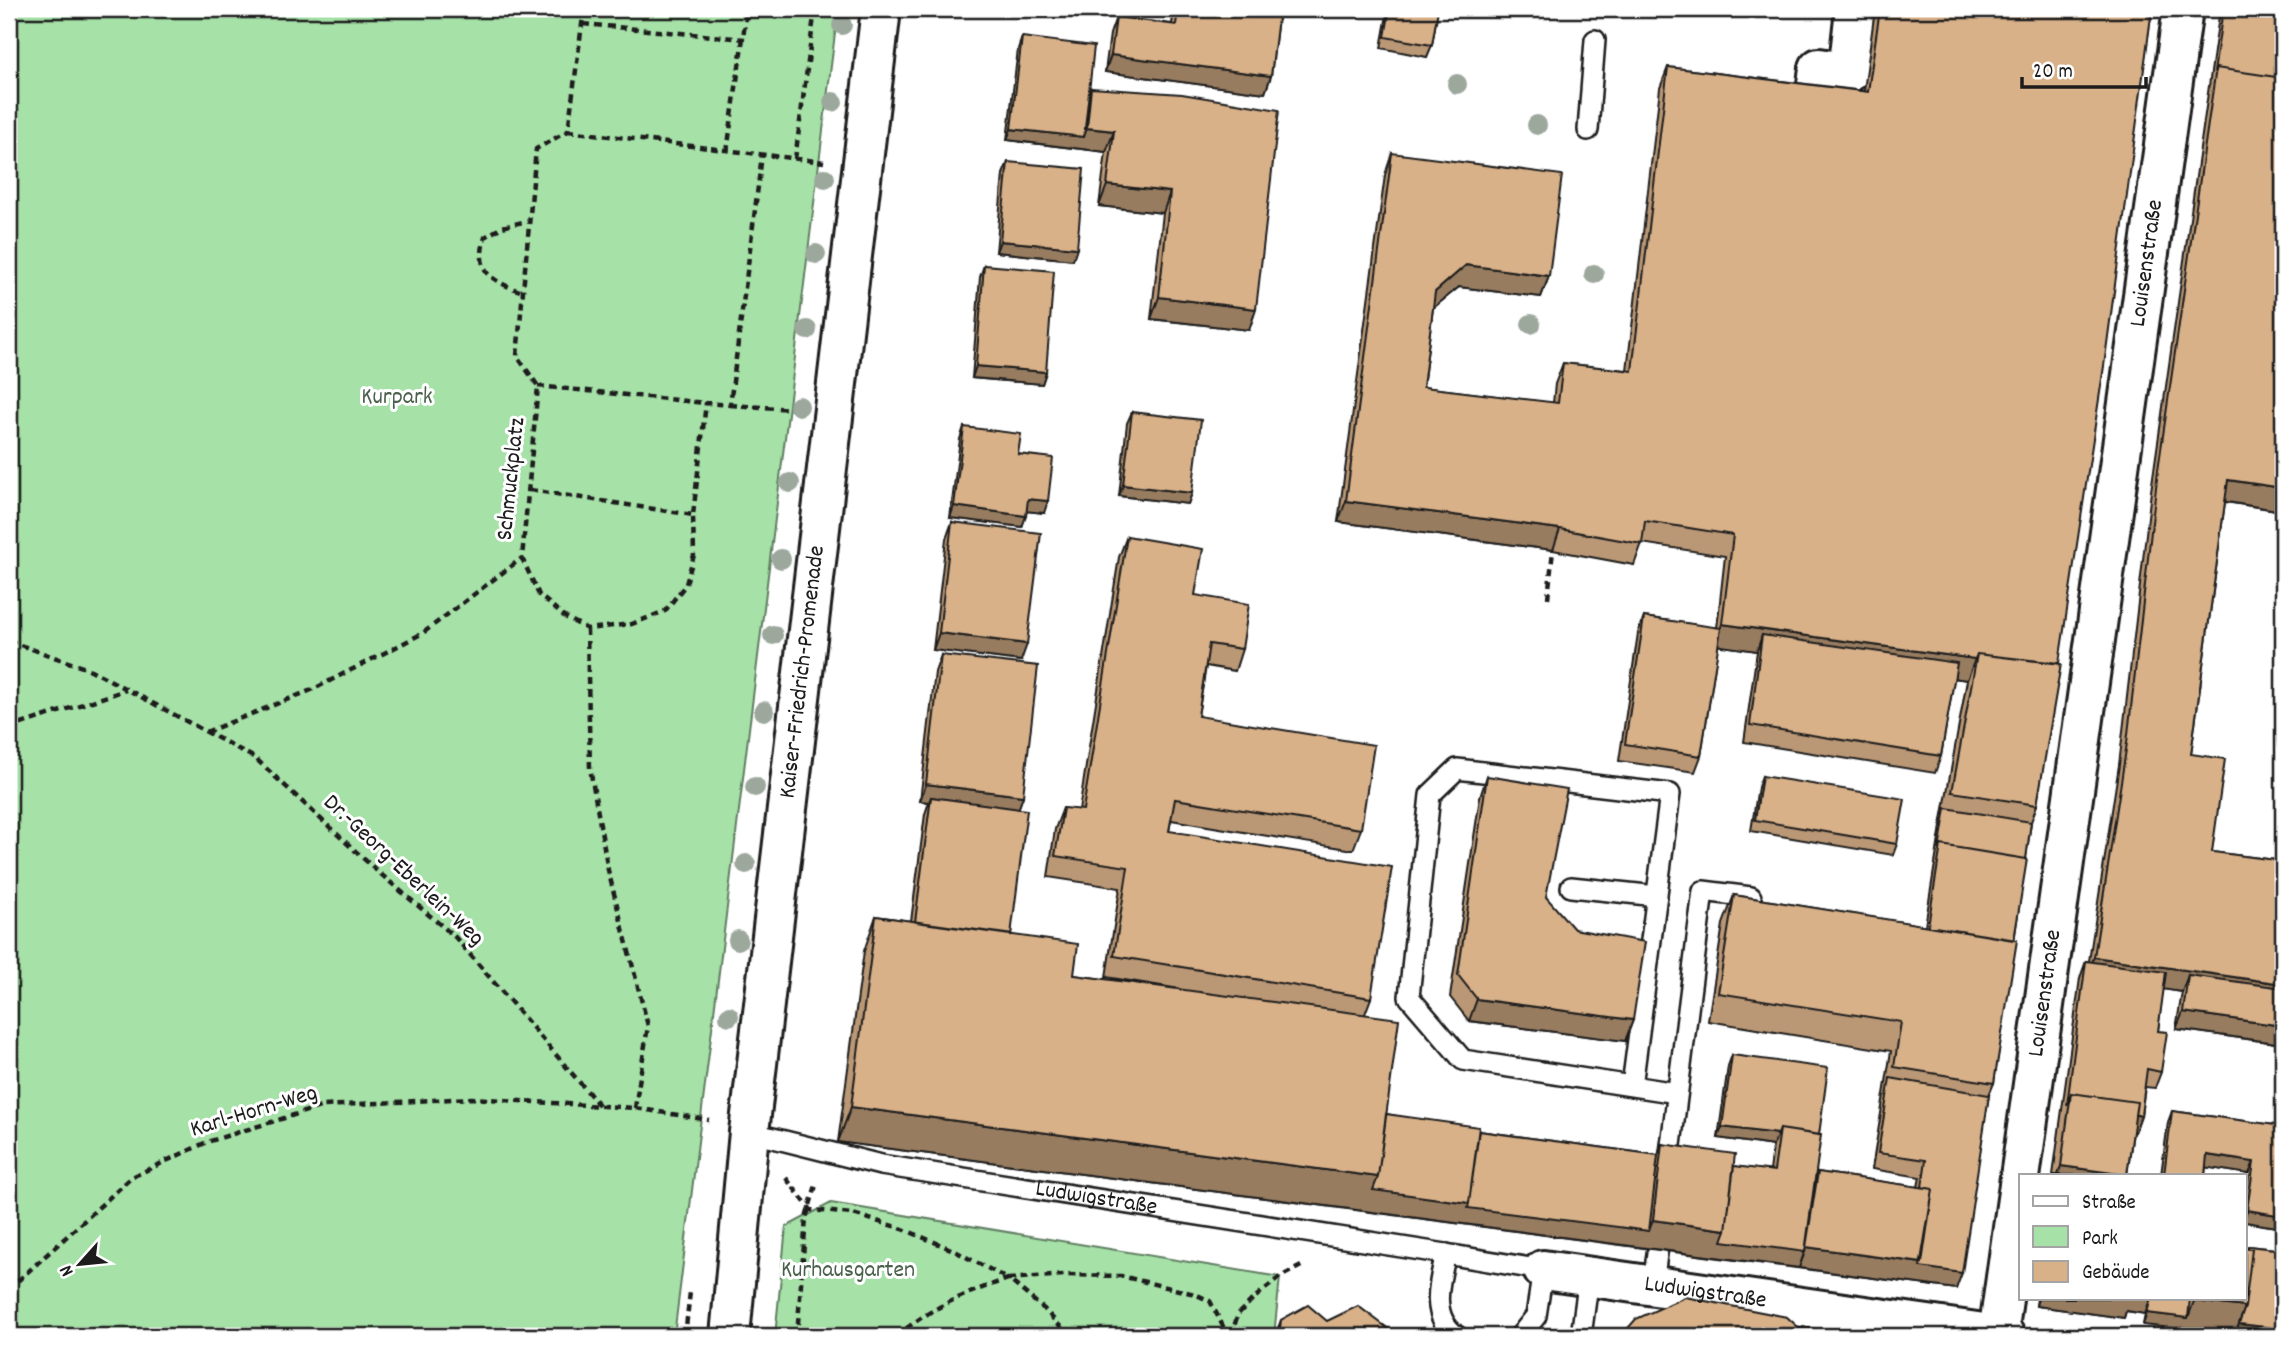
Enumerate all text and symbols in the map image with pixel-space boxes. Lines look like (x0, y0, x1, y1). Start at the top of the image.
scale bar (2022, 46, 2147, 90)
text: 20 m (2033, 58, 2073, 88)
street label: Louisenstraße (2122, 198, 2173, 329)
park label: Kurpark (361, 381, 433, 415)
street label: Schmuckplatz (489, 416, 535, 542)
street label: Kaiser-Friedrich-Promenade (771, 544, 835, 800)
street label: Dr.-Georg-Eberlein-Weg (315, 787, 491, 955)
street label: Louisenstraße (2020, 927, 2071, 1059)
street label: Karl-Horn-Weg (186, 1077, 322, 1147)
street label: Ludwigstraße (1033, 1173, 1160, 1225)
legend (2019, 1174, 2246, 1300)
text: Straße (2082, 1189, 2136, 1219)
text: Park (2082, 1225, 2118, 1255)
north arrow (46, 1230, 116, 1300)
park label: Kurhausgarten (781, 1254, 915, 1288)
text: Gebäude (2082, 1259, 2150, 1289)
text: N (54, 1260, 82, 1280)
street label: Ludwigstraße (1642, 1268, 1769, 1319)

